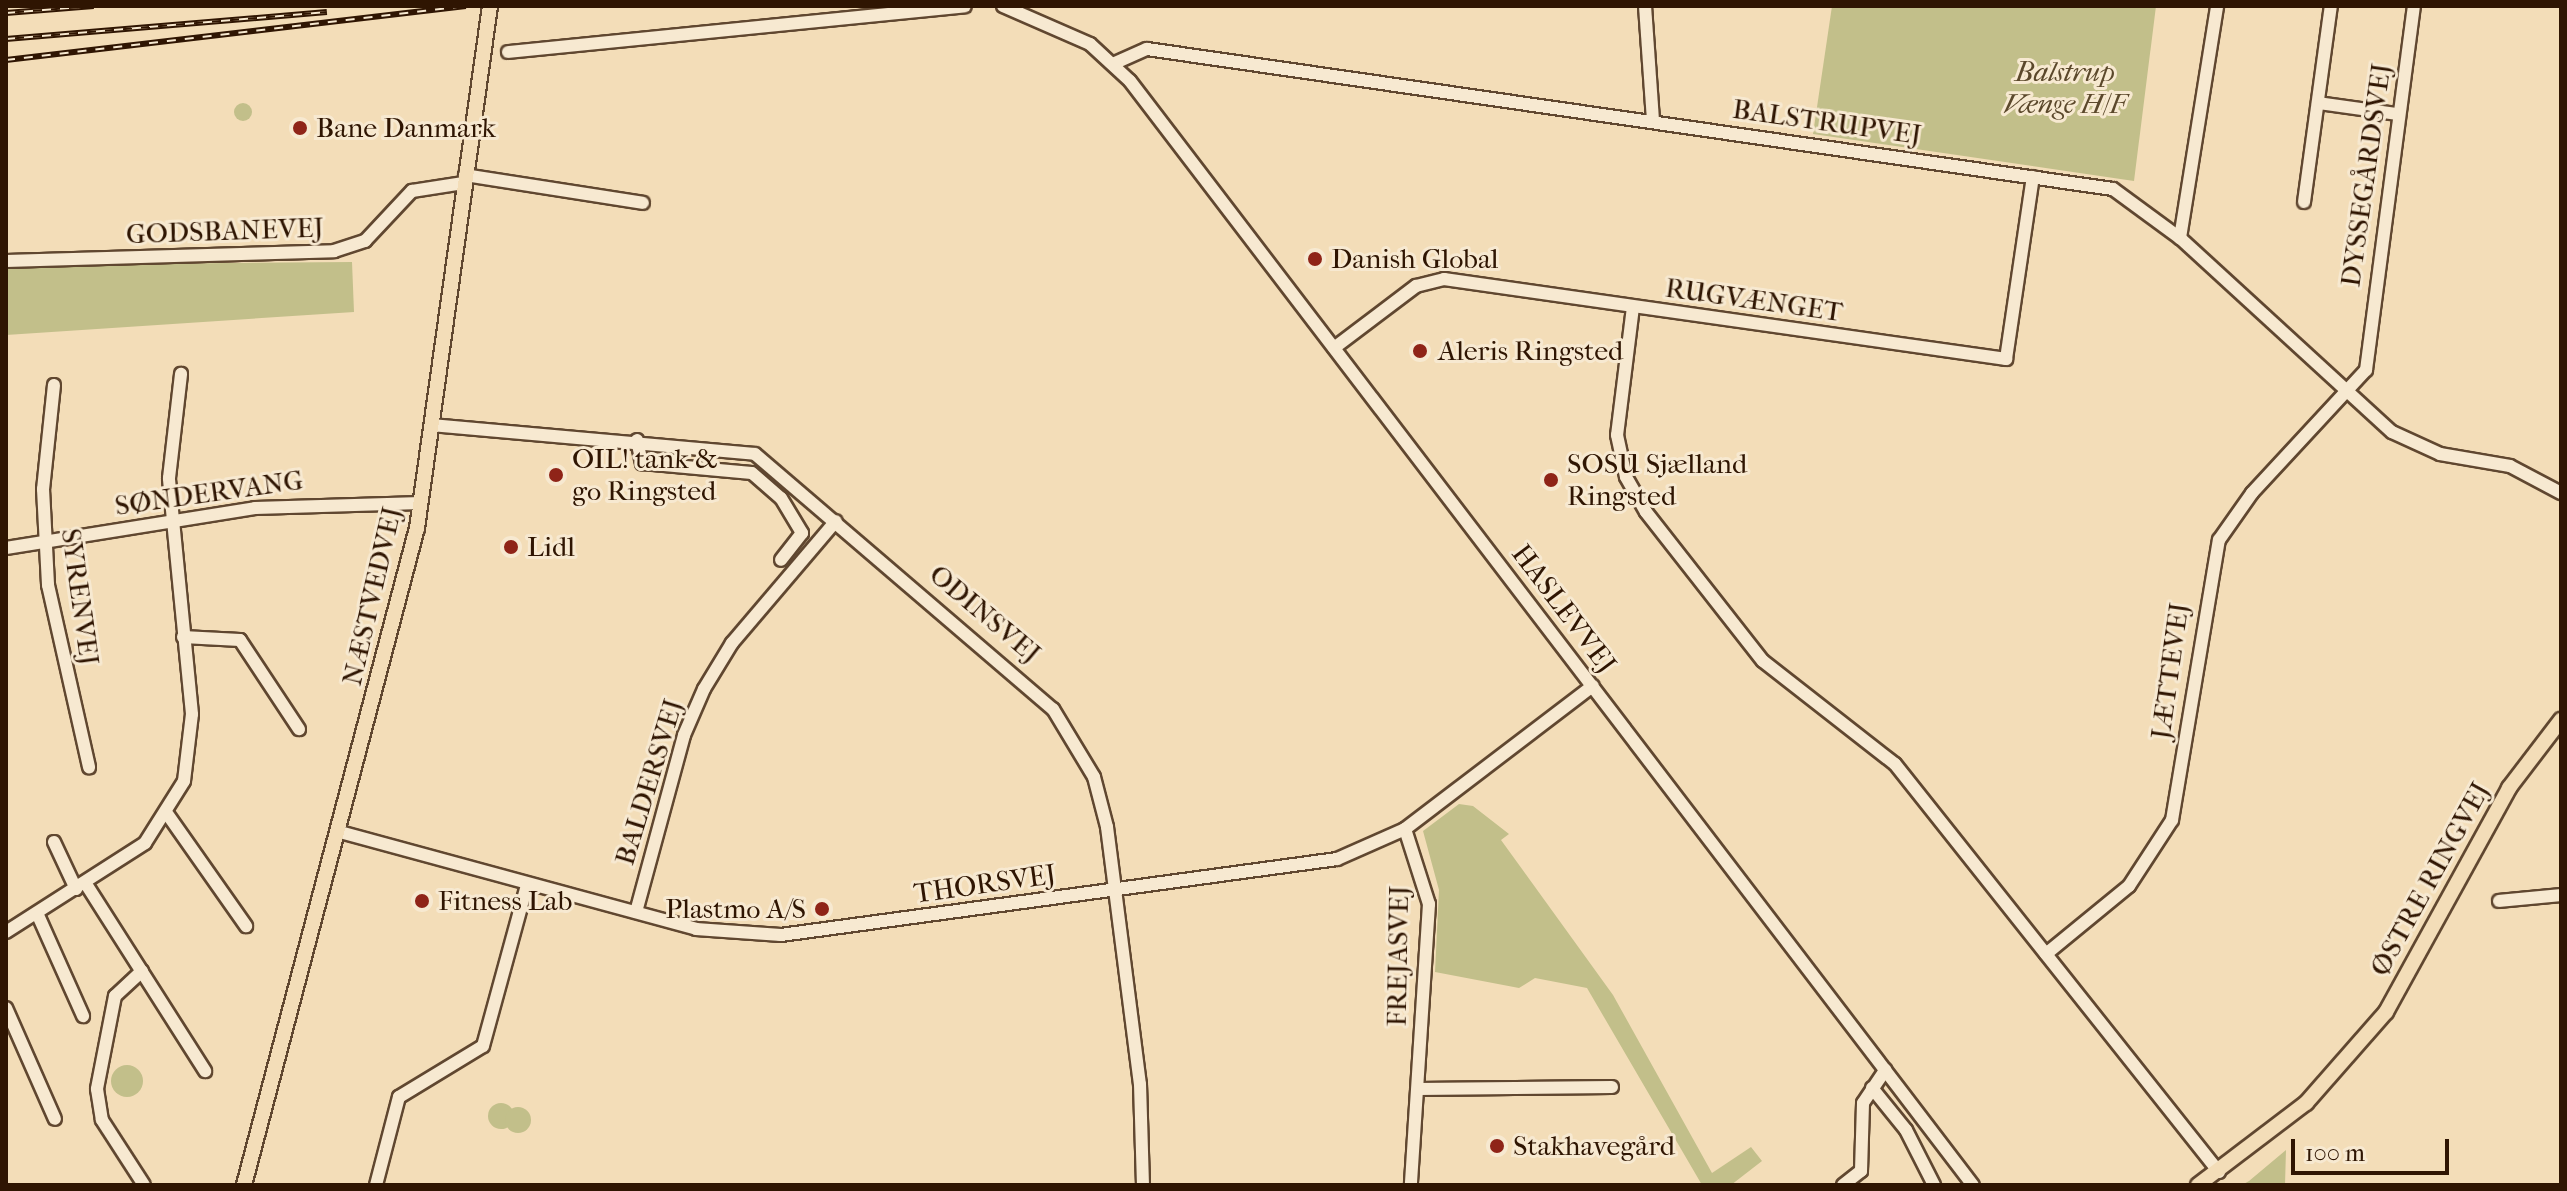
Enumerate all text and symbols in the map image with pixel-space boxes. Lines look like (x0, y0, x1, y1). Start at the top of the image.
park label: Balstrup Vænge H/F (2004, 55, 2126, 121)
street label: DYSSEGÅRDSVEJ (2334, 61, 2398, 289)
street label: BALSTRUPVEJ (1730, 92, 1924, 152)
place label: Bane Danmark (316, 111, 496, 145)
marker: Bane Danmark (291, 119, 309, 137)
street label: GODSBANEVEJ (125, 211, 325, 251)
place label: Danish Global (1331, 242, 1499, 276)
marker: Danish Global (1306, 250, 1324, 268)
street label: RUGVÆNGET (1663, 271, 1845, 329)
place label: Aleris Ringsted (1438, 334, 1623, 368)
marker: Aleris Ringsted (1409, 340, 1431, 362)
place label: OIL! tank & go Ringsted (572, 442, 718, 508)
place label: SOSU Sjælland Ringsted (1567, 447, 1747, 513)
street label: SØNDERVANG (113, 463, 305, 523)
marker: OIL! tank & go Ringsted (547, 466, 565, 484)
marker: SOSU Sjælland Ringsted (1542, 471, 1560, 489)
street label: NÆSTVEDVEJ (335, 503, 409, 689)
street label: SYRENVEJ (54, 526, 106, 668)
place label: Lidl (527, 530, 575, 564)
marker: Lidl (502, 538, 520, 556)
street label: HASLEVVEJ (1505, 538, 1623, 680)
street label: ODINSVEJ (922, 558, 1048, 670)
street label: JÆTTEVEJ (2144, 600, 2196, 742)
street label: BALDERSVEJ (608, 695, 690, 869)
street label: ØSTRE RINGVEJ (2363, 776, 2497, 982)
street label: THORSVEJ (912, 857, 1058, 911)
place label: Fitness Lab (438, 884, 572, 918)
street label: FREJASVEJ (1380, 885, 1416, 1027)
marker: Fitness Lab (413, 892, 431, 910)
place label: Plastmo A/S (665, 892, 806, 926)
marker: Plastmo A/S (813, 900, 831, 918)
scale bar (2295, 1123, 2453, 1173)
place label: Stakhavegård (1513, 1129, 1675, 1163)
marker: Stakhavegård (1488, 1137, 1506, 1155)
text: 100 m (2305, 1139, 2365, 1167)

